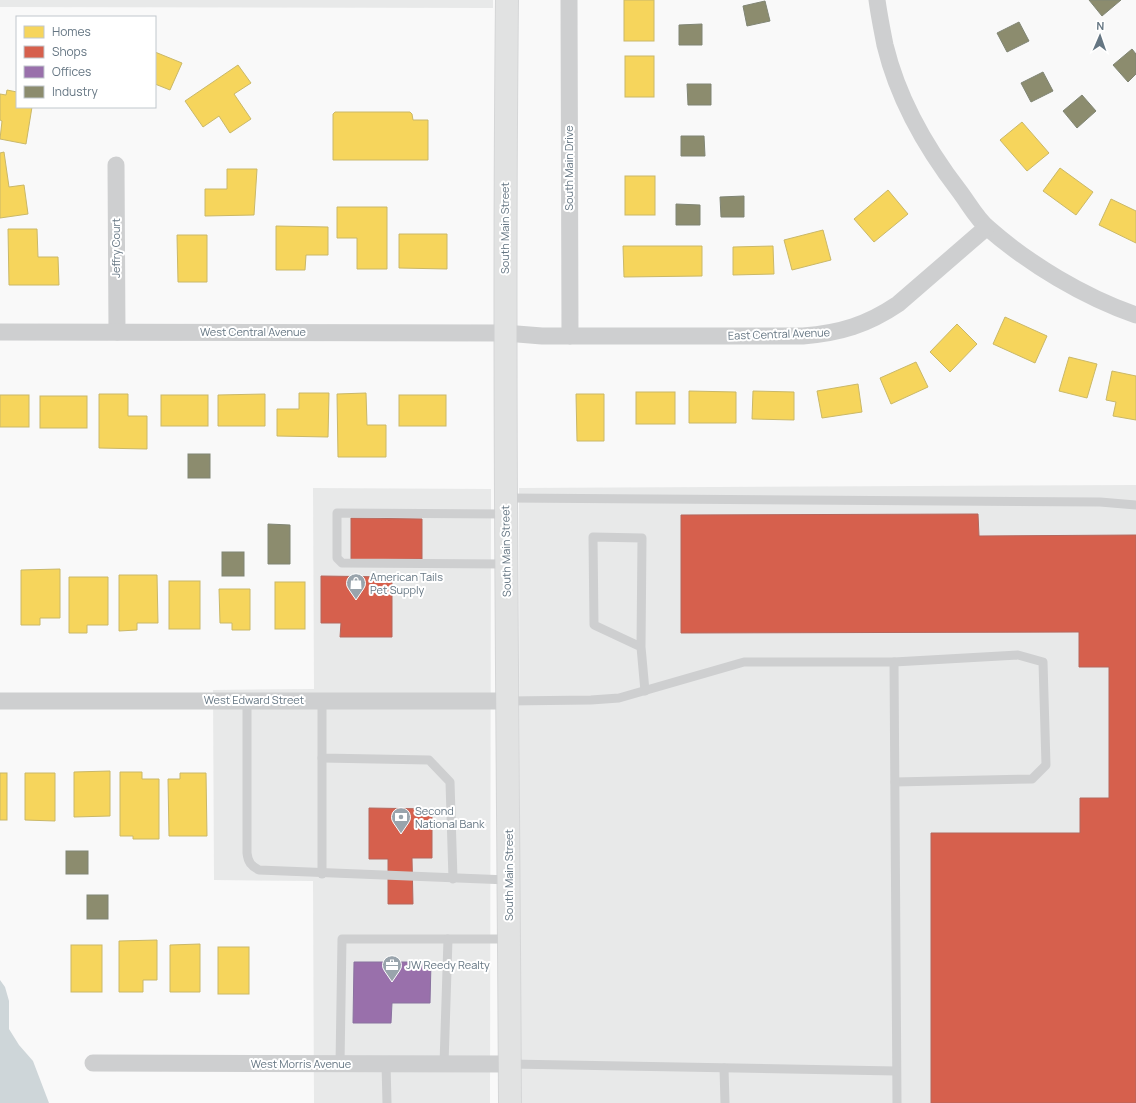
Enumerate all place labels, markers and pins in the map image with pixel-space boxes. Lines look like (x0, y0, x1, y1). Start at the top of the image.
place label: American Tails Pet Supply (370, 569, 443, 597)
shop icon: American Tails Pet Supply (345, 572, 367, 600)
place label: Second National Bank (415, 803, 485, 831)
bank icon: Second National Bank (390, 806, 412, 834)
office icon: JW Reedy Realty (381, 954, 403, 982)
place label: JW Reedy Realty (406, 957, 490, 972)

